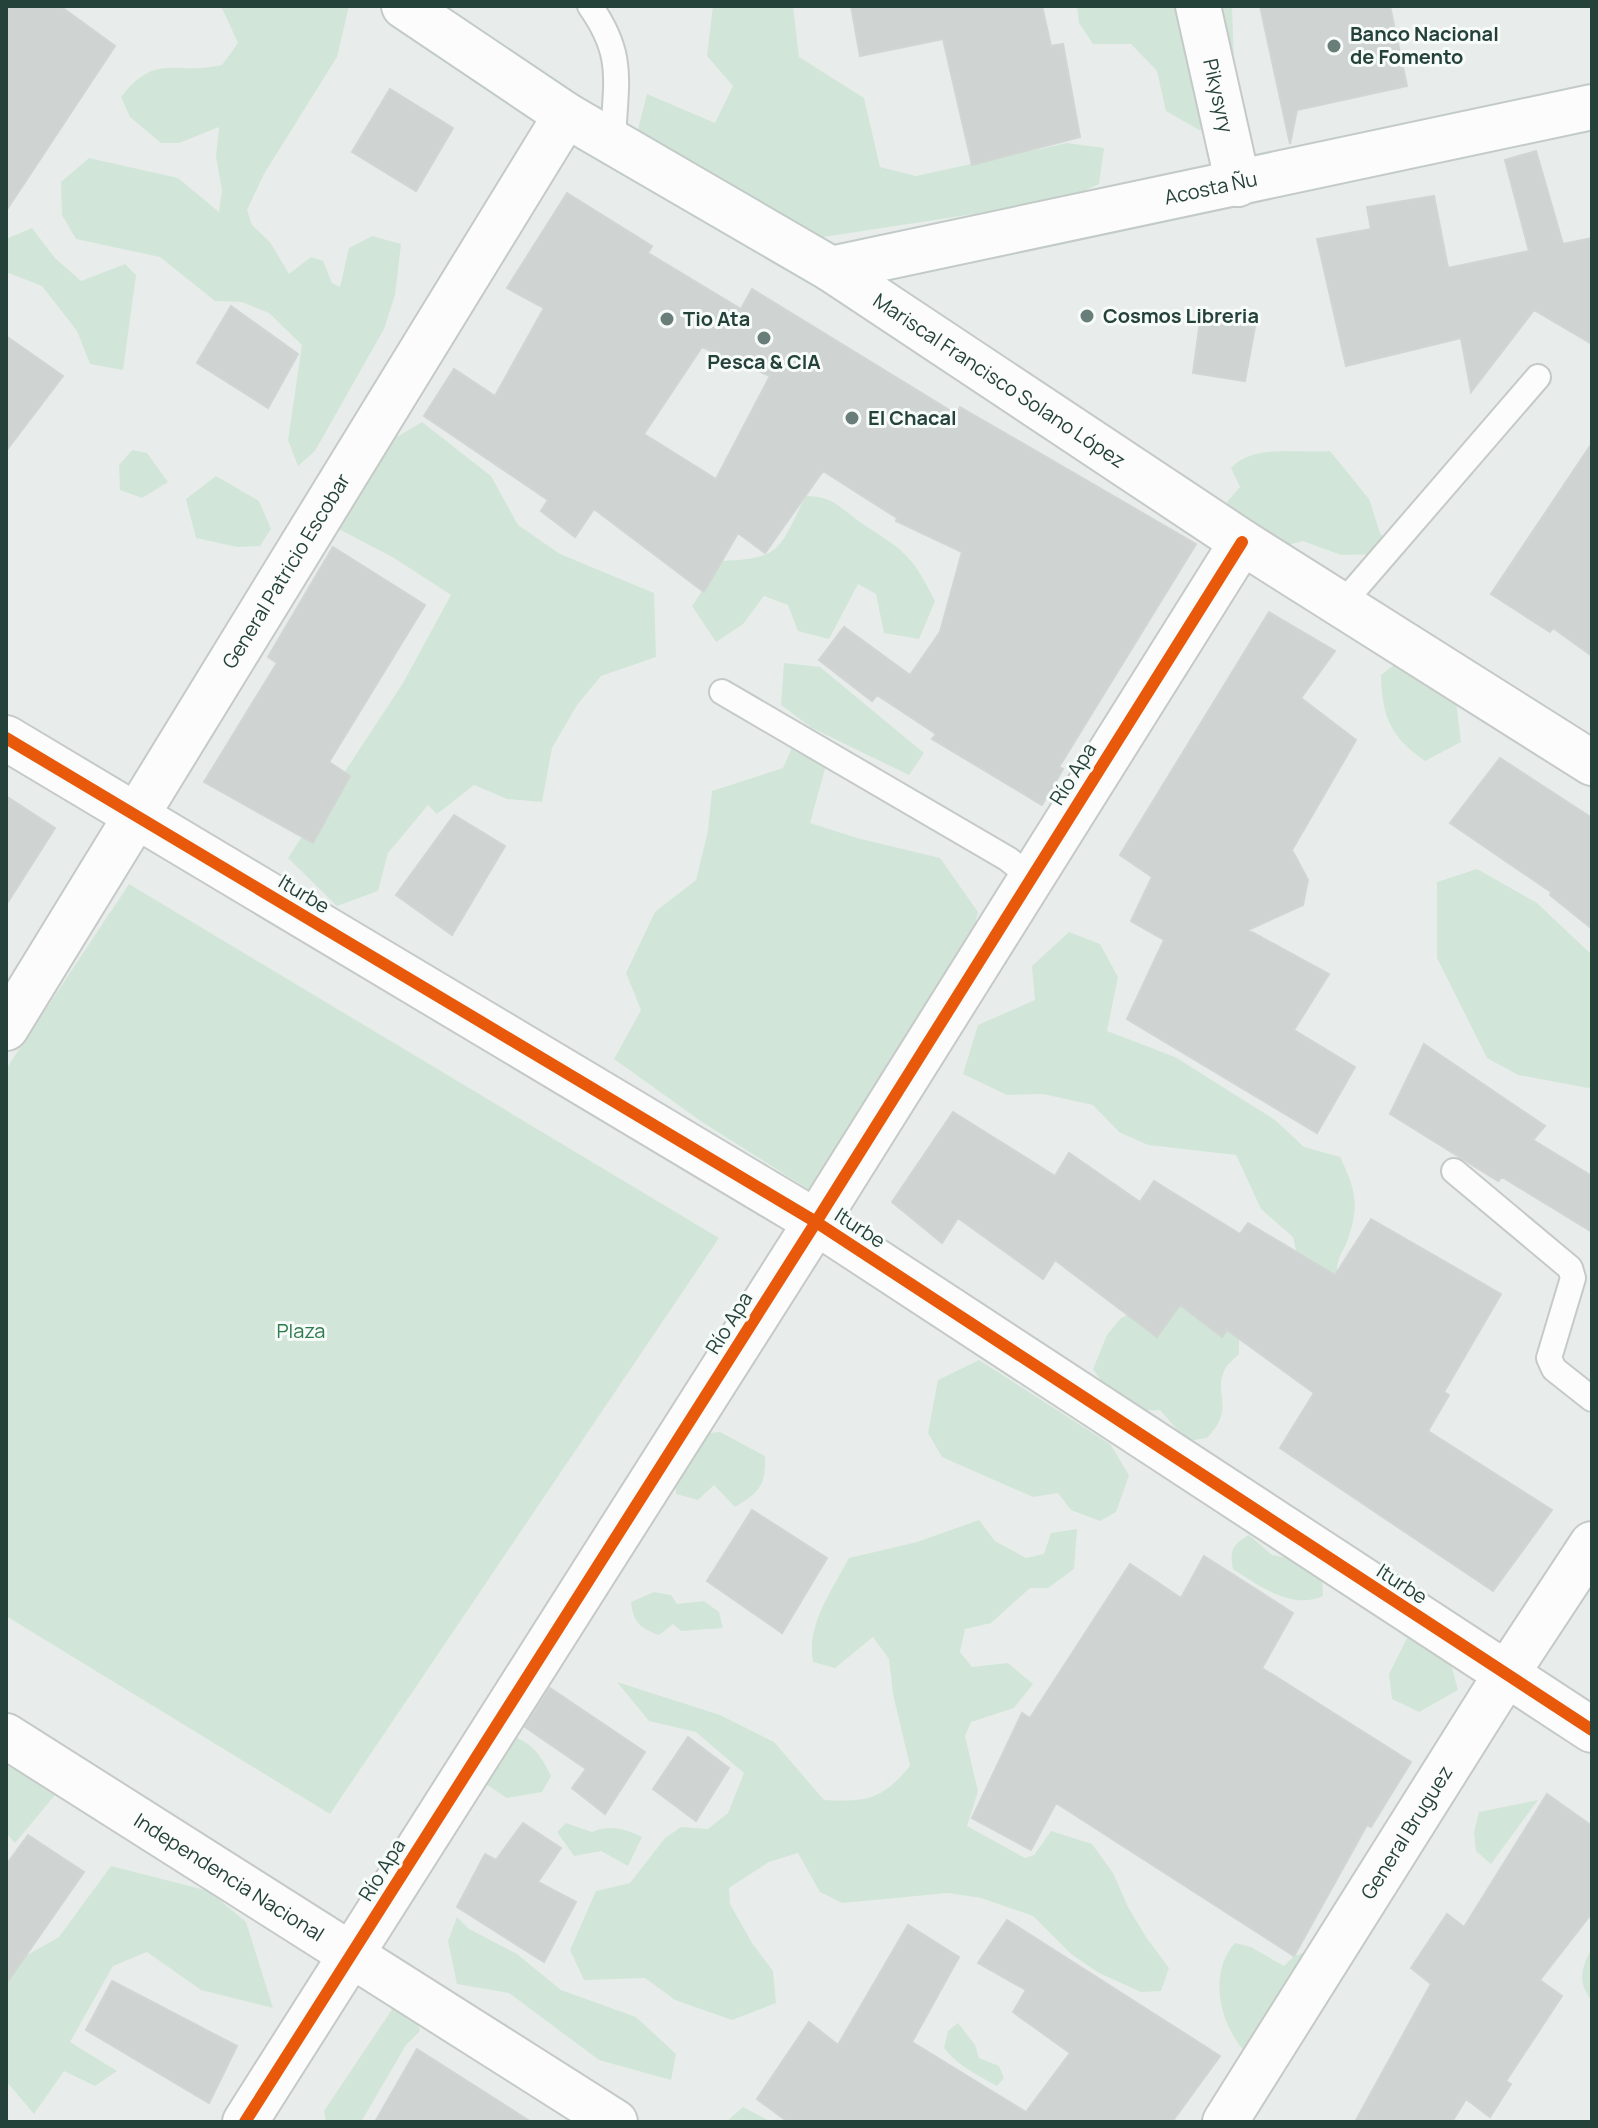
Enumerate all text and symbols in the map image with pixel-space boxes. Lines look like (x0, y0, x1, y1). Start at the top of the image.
place label: Banco Nacional de Fomento (1350, 20, 1499, 70)
marker: Banco Nacional de Fomento (1325, 37, 1343, 55)
street label: Pikysyry (1197, 56, 1240, 136)
street label: Acosta Ñu (1162, 165, 1260, 211)
street label: Mariscal Francisco Solano López (868, 287, 1131, 474)
place label: Cosmos Libreria (1103, 302, 1259, 329)
place label: Tio Ata (683, 305, 750, 332)
marker: Cosmos Libreria (1078, 307, 1096, 325)
marker: Tio Ata (658, 310, 676, 328)
marker: Pesca & CIA (755, 329, 773, 347)
place label: Pesca & CIA (707, 348, 821, 375)
place label: El Chacal (868, 404, 957, 431)
marker: El Chacal (843, 409, 861, 427)
street label: General Patricio Escobar (216, 468, 356, 674)
street label: Río Apa (1043, 737, 1102, 810)
street label: Iturbe (274, 868, 335, 919)
street label: Iturbe (830, 1201, 891, 1254)
street label: Río Apa (699, 1286, 758, 1359)
park label: Plaza (277, 1317, 325, 1344)
street label: Iturbe (1372, 1557, 1433, 1610)
street label: General Bruguez (1354, 1760, 1459, 1904)
street label: Independencia Nacional (129, 1807, 330, 1947)
street label: Río Apa (352, 1833, 411, 1906)

